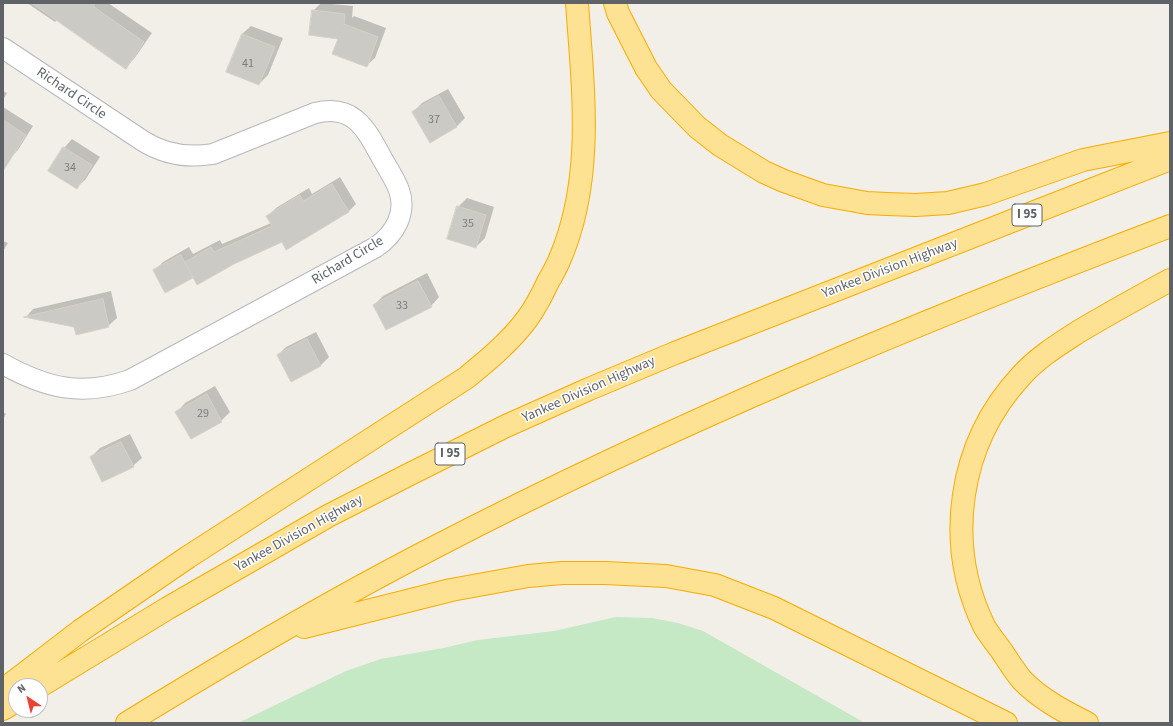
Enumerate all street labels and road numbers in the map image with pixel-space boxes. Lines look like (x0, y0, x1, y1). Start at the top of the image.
street label: Richard Circle (33, 64, 109, 124)
road number: I 95 (1012, 204, 1042, 226)
street label: Richard Circle (309, 233, 387, 289)
street label: Yankee Division Highway (820, 235, 960, 303)
street label: Yankee Division Highway (520, 353, 658, 427)
road number: I 95 (435, 443, 465, 465)
street label: Yankee Division Highway (232, 492, 366, 576)

